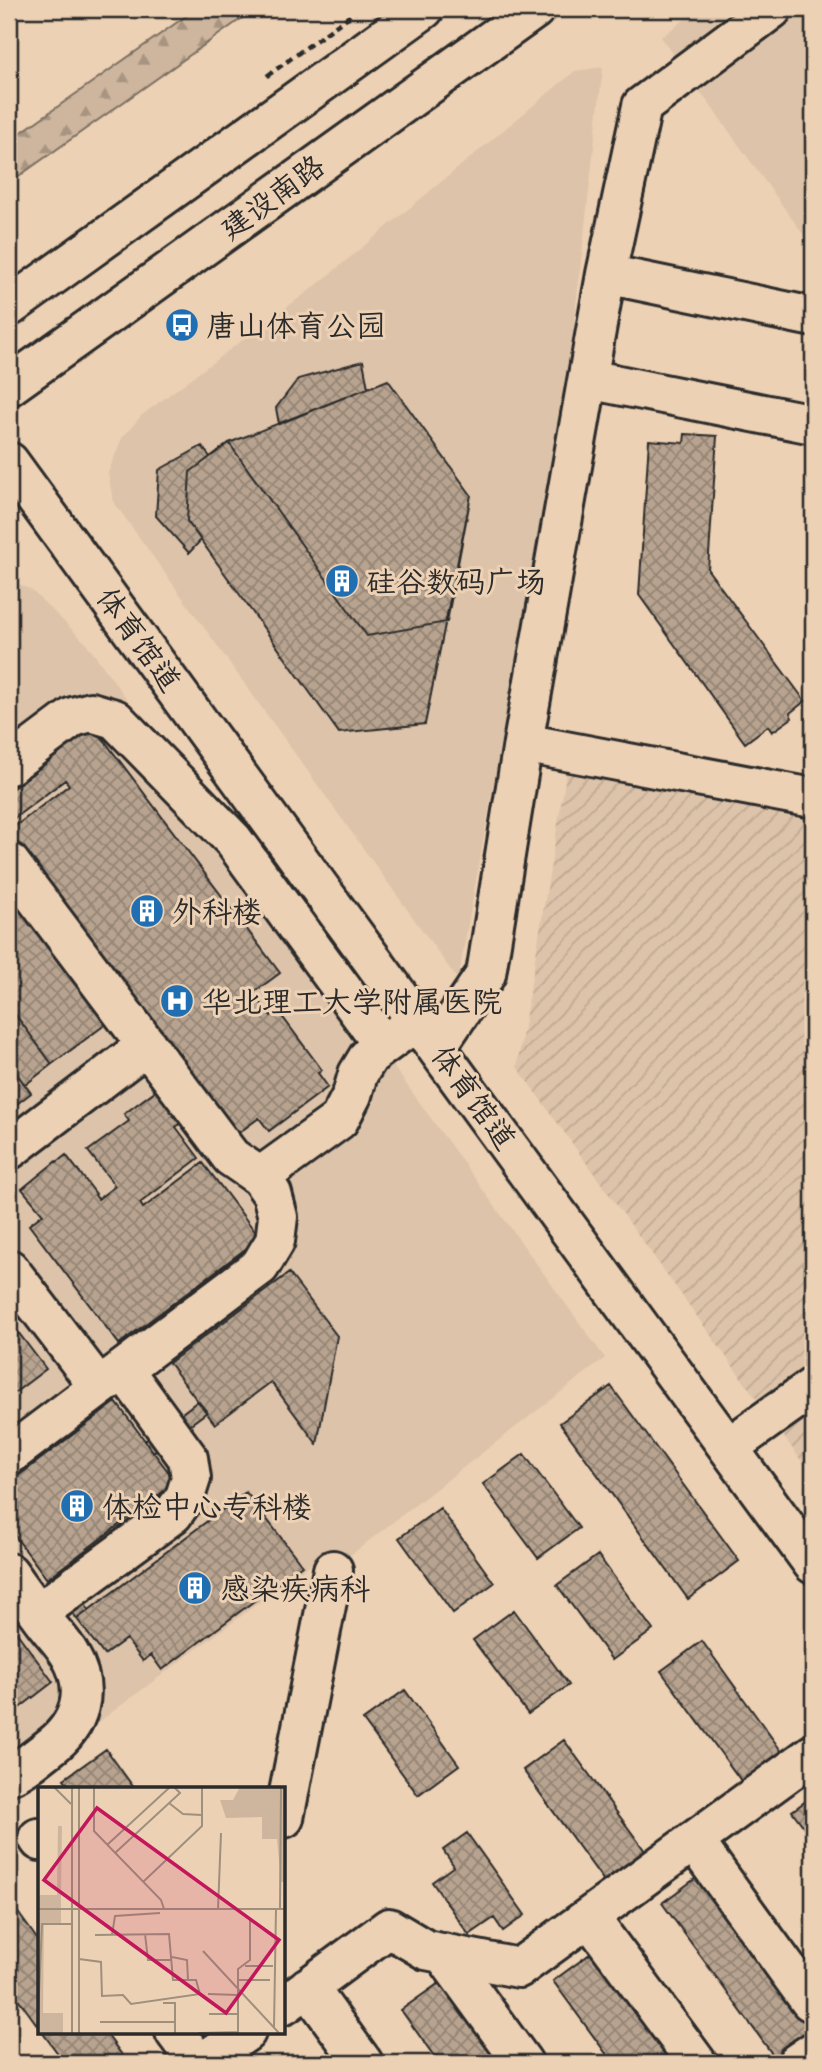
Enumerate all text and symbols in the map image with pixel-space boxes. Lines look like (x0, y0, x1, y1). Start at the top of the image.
street label: 建设南路 (213, 147, 331, 247)
bus stop icon: 唐山体育公园 (163, 306, 201, 344)
place label: 唐山体育公园 (206, 307, 386, 344)
building icon: 硅谷数码广场 (323, 562, 361, 600)
place label: 硅谷数码广场 (366, 563, 546, 600)
street label: 体育馆道 (89, 580, 189, 698)
building icon: 外科楼 (128, 892, 166, 930)
place label: 外科楼 (172, 893, 262, 930)
hospital icon: 华北理工大学附属医院 (158, 982, 196, 1020)
place label: 华北理工大学附属医院 (202, 983, 502, 1020)
street label: 体育馆道 (424, 1038, 524, 1156)
building icon: 体检中心专科楼 (58, 1487, 96, 1525)
place label: 体检中心专科楼 (102, 1488, 312, 1525)
building icon: 感染疾病科 (176, 1569, 214, 1607)
place label: 感染疾病科 (220, 1570, 370, 1607)
inset map (38, 1787, 285, 2034)

